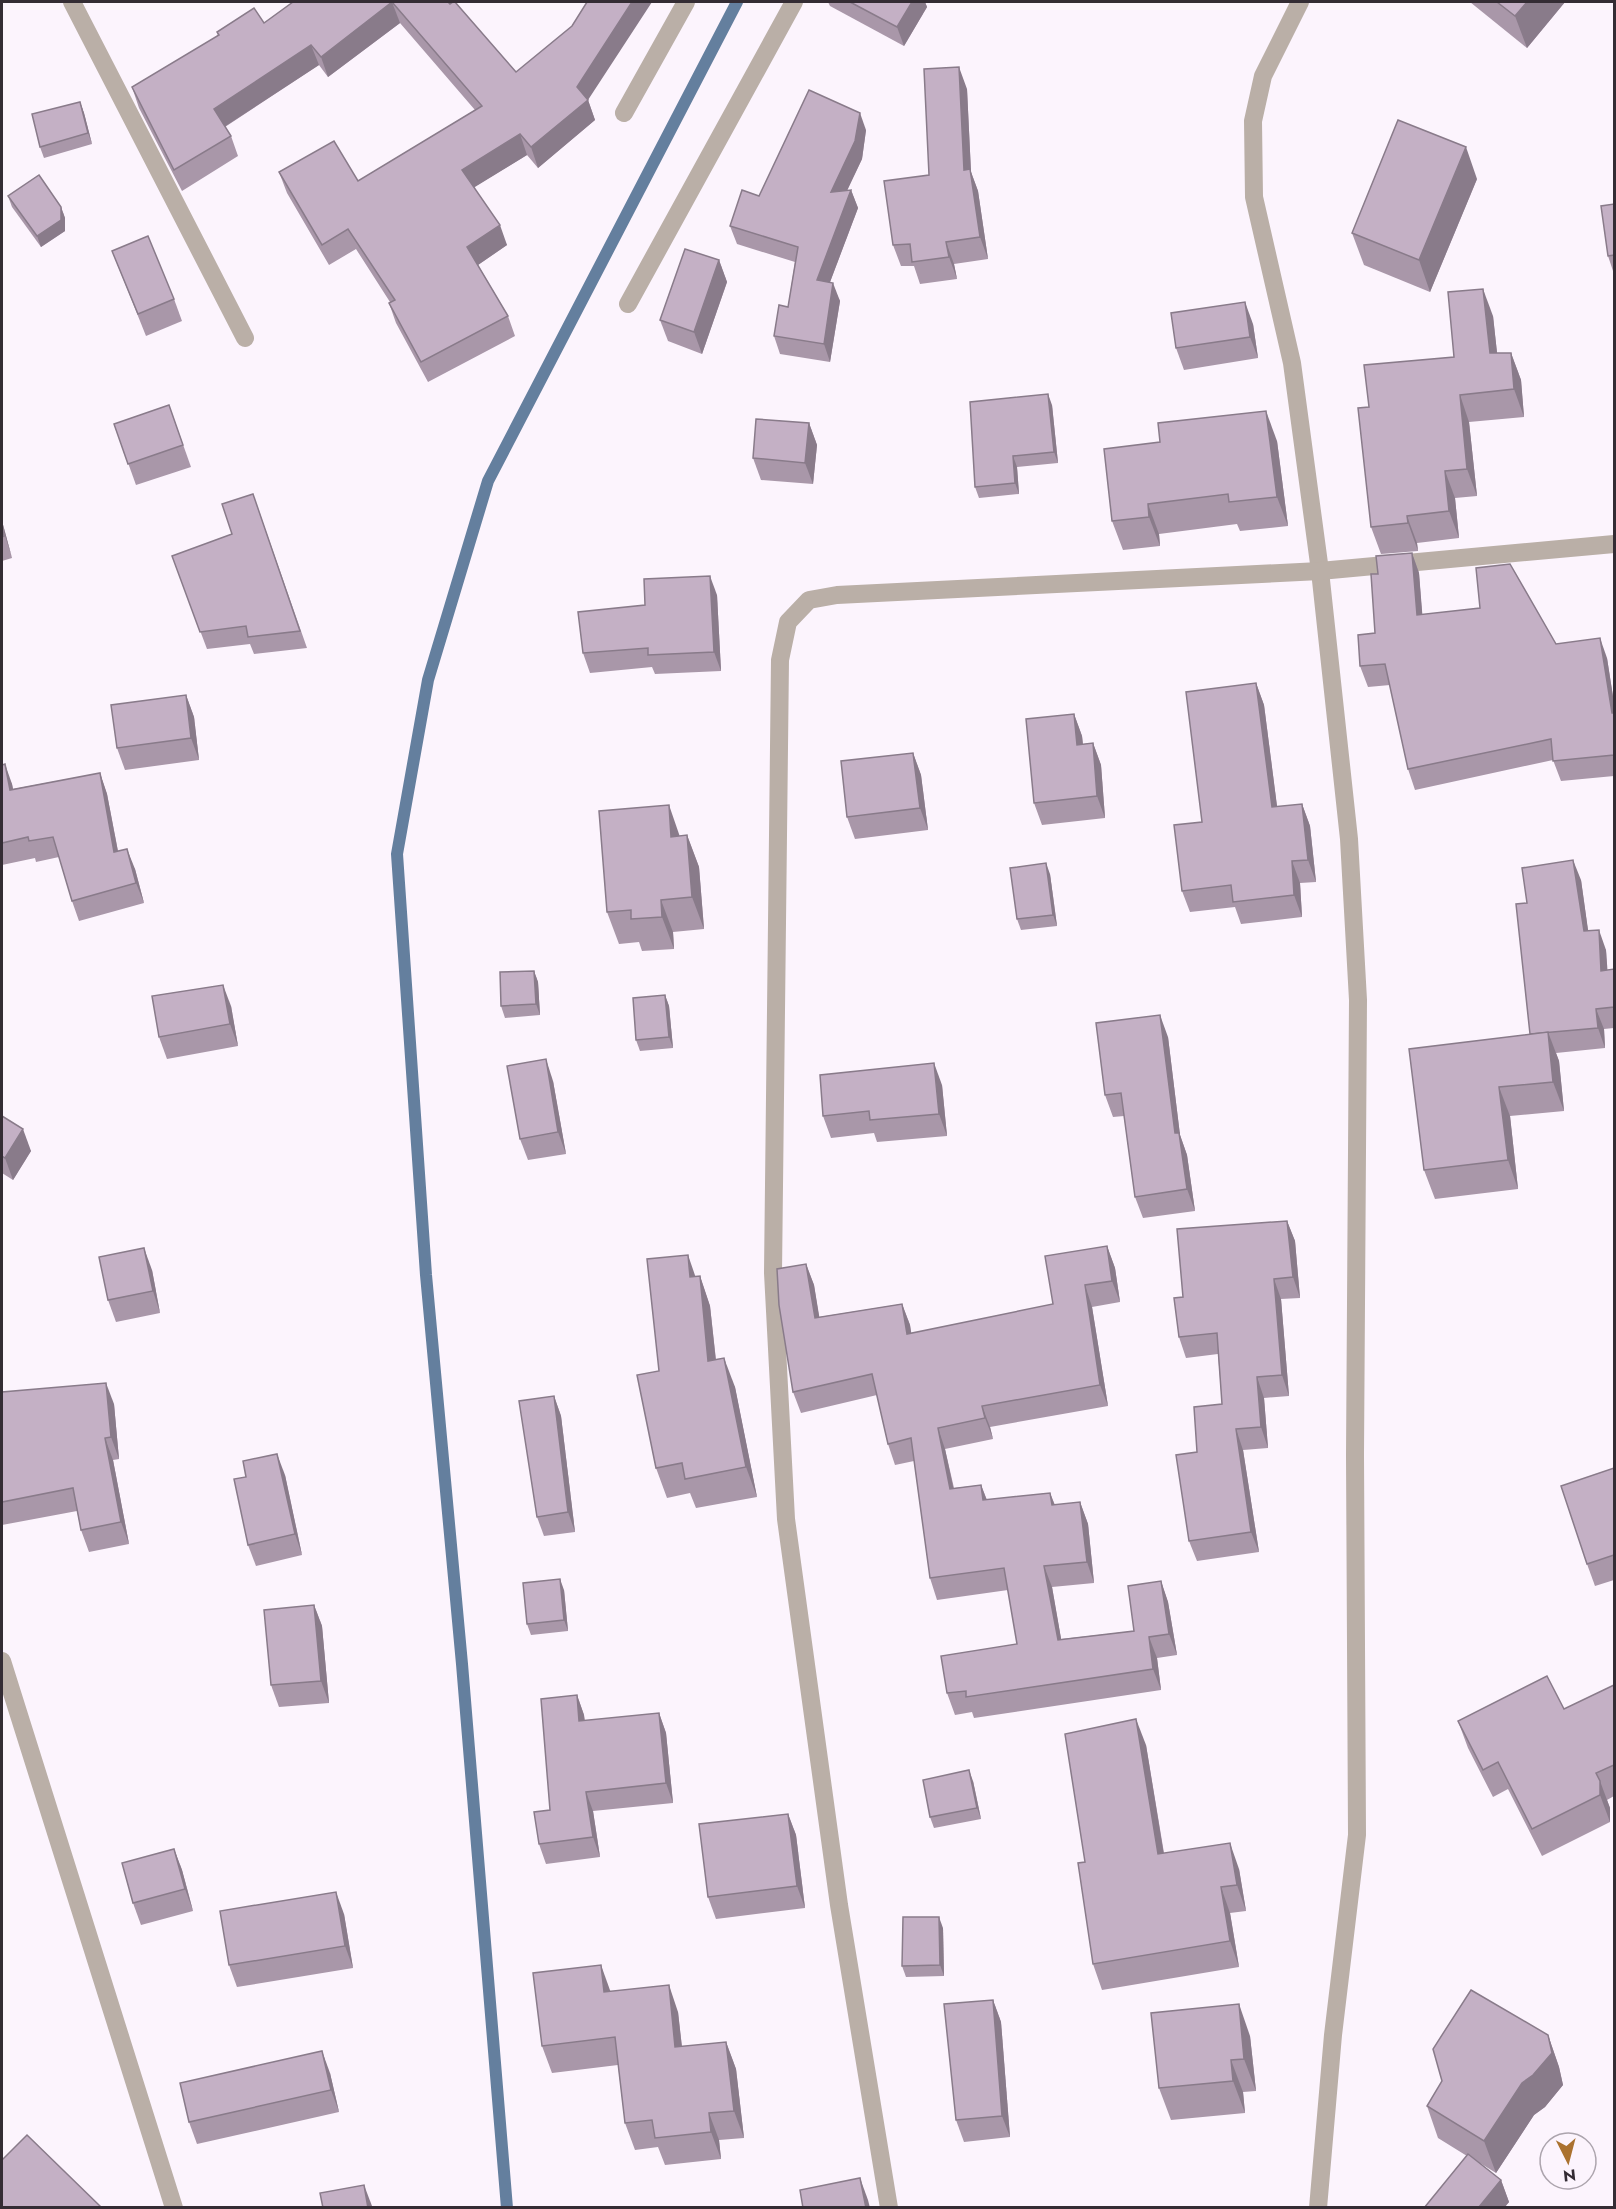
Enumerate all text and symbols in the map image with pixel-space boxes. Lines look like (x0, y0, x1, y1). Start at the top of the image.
north arrow (1538, 2131, 1598, 2191)
text: N (1562, 2163, 1577, 2188)

